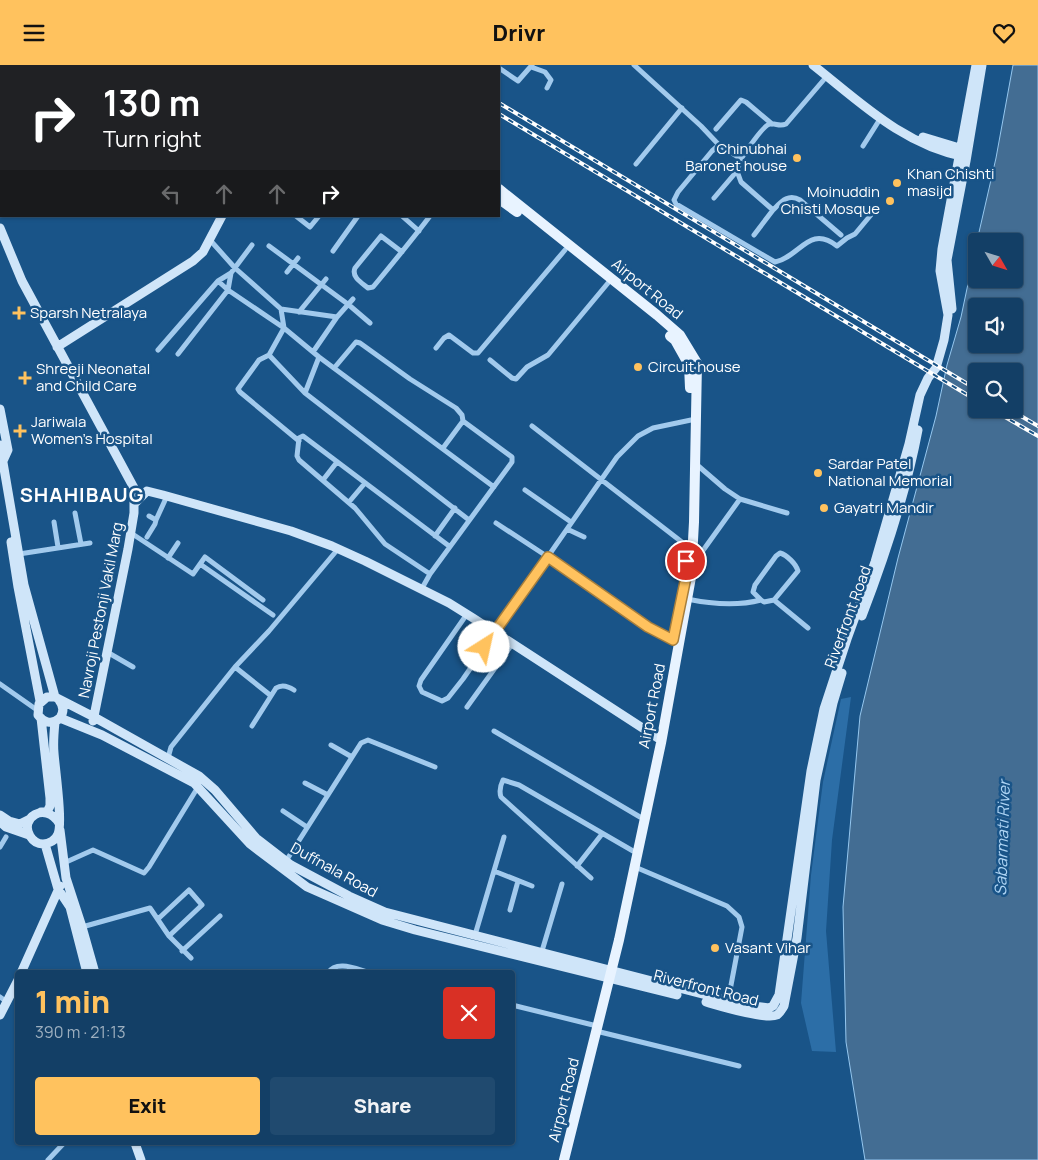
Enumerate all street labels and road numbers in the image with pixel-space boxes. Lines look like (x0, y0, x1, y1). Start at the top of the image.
street label: Airport Road (607, 253, 687, 324)
street label: Navroji Pestonji Vakil Marg (73, 520, 128, 700)
street label: Riverfront Road (819, 563, 876, 671)
street label: Airport Road (633, 662, 670, 750)
street label: Duffnala Road (287, 837, 382, 902)
street label: Riverfront Road (651, 964, 761, 1011)
street label: Airport Road (543, 1056, 584, 1144)

